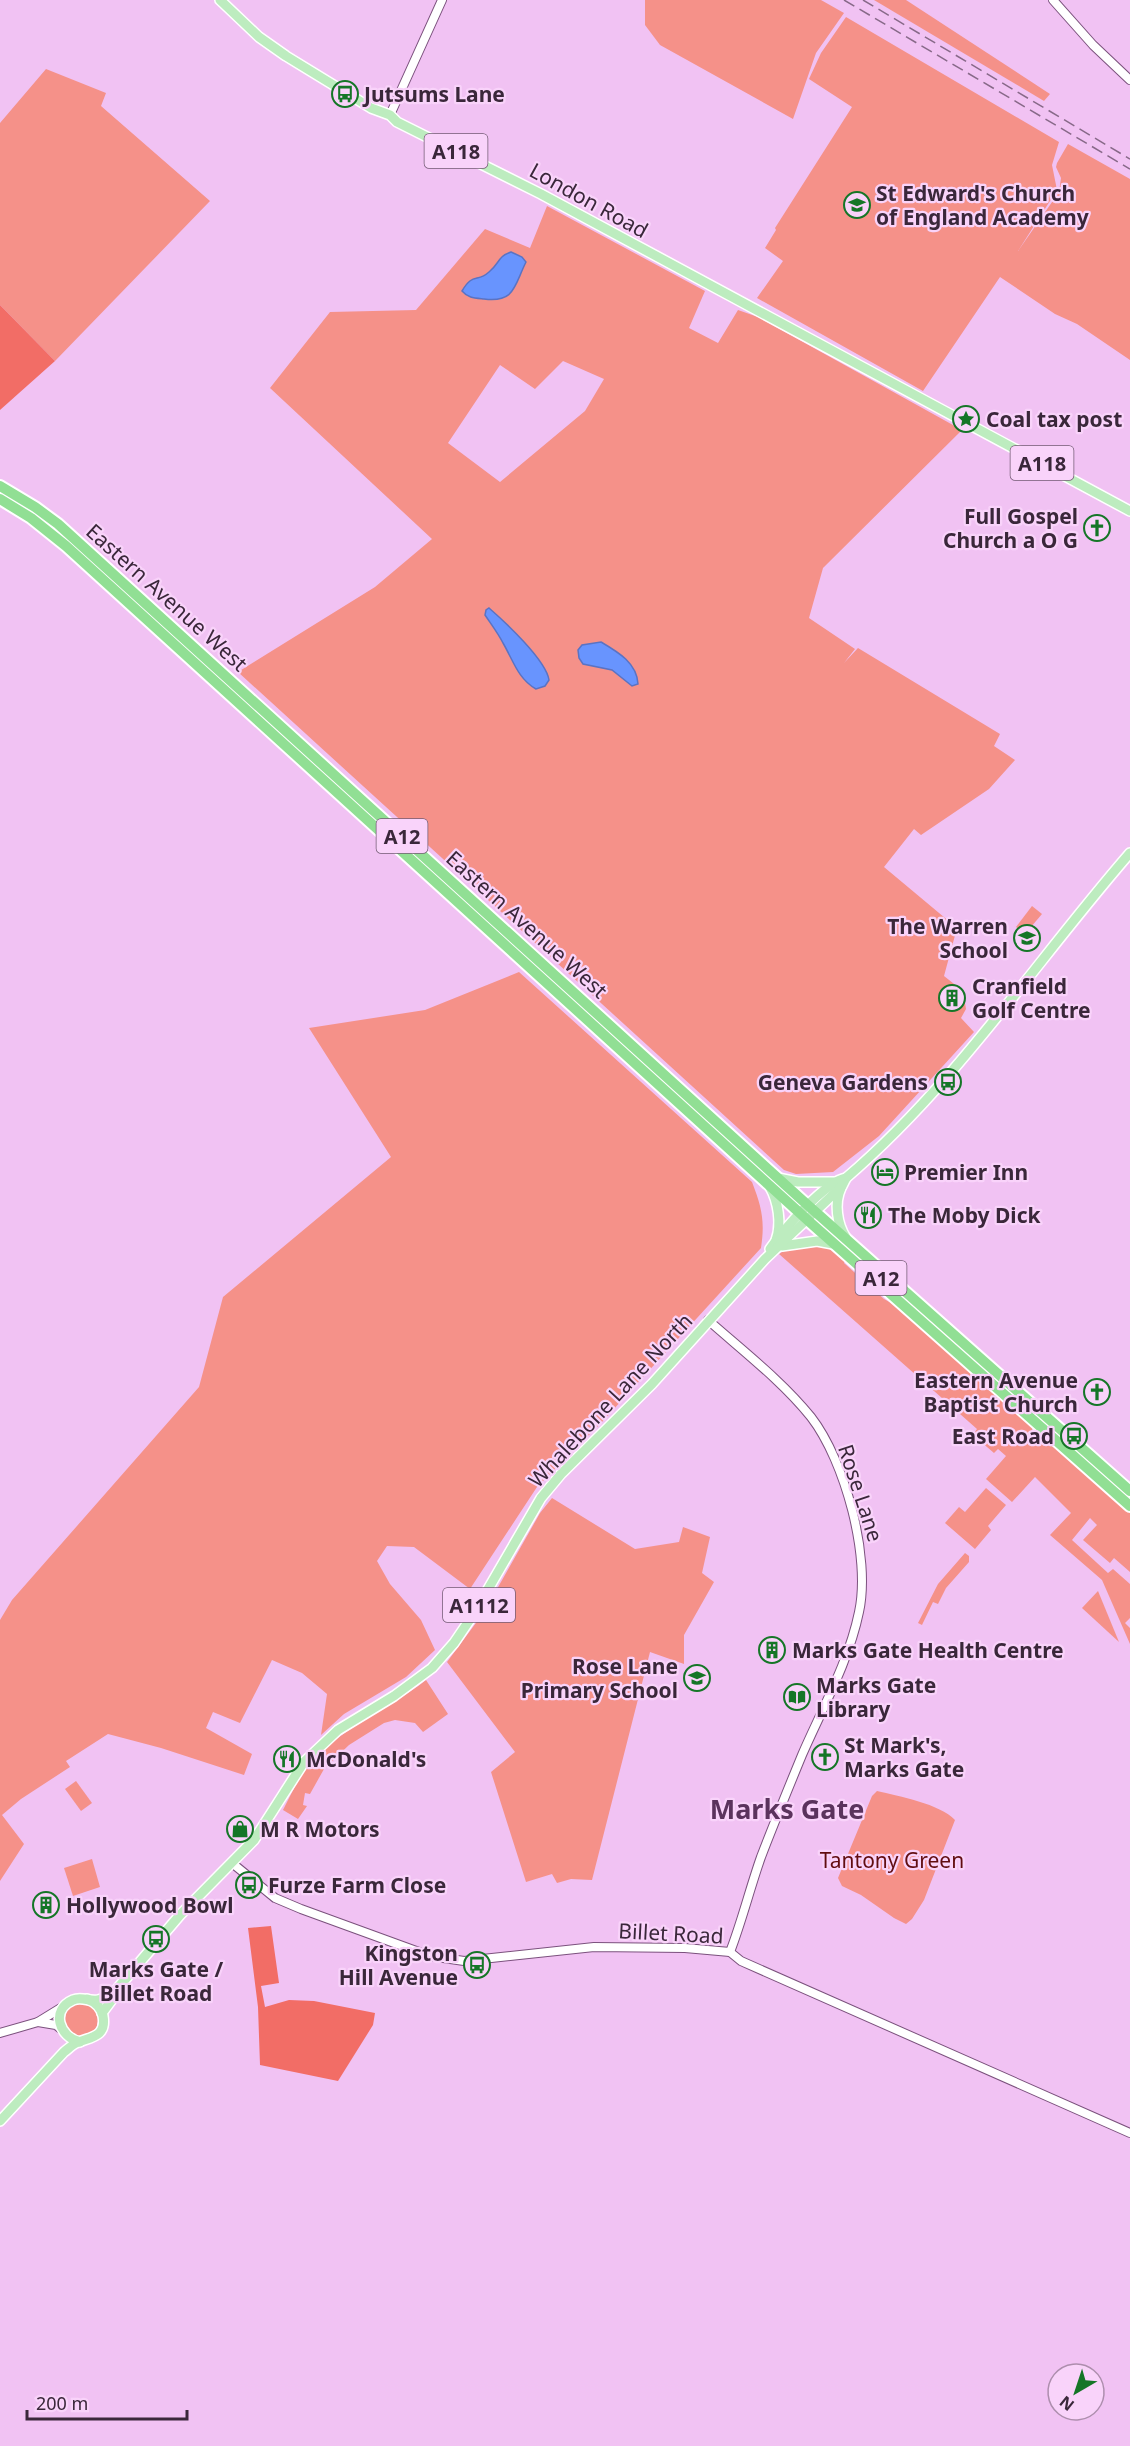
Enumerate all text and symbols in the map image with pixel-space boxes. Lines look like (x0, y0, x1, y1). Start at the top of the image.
bus stop icon: Jutsums Lane (330, 79, 360, 109)
place label: Jutsums Lane (362, 80, 505, 108)
road number: A118 (424, 134, 488, 168)
street label: London Road (525, 156, 653, 244)
place label: St Edward's Church of England Academy (876, 179, 1089, 231)
school or university icon: St Edward's Church of England Academy (842, 190, 872, 220)
place icon: Coal tax post (951, 404, 981, 434)
place label: Coal tax post (986, 405, 1122, 433)
road number: A118 (1010, 446, 1074, 480)
place label: Full Gospel Church a O G (943, 502, 1078, 554)
church icon: Full Gospel Church a O G (1082, 513, 1112, 543)
street label: Eastern Avenue West (80, 517, 254, 677)
road number: A12 (376, 819, 428, 853)
street label: Eastern Avenue West (440, 844, 614, 1004)
place label: The Warren School (887, 912, 1008, 964)
school or university icon: The Warren School (1012, 923, 1042, 953)
place label: Cranfield Golf Centre (972, 972, 1090, 1024)
building icon: Cranfield Golf Centre (937, 983, 967, 1013)
bus stop icon: Geneva Gardens (933, 1067, 963, 1097)
place label: Geneva Gardens (758, 1068, 928, 1096)
hotel icon: Premier Inn (870, 1157, 900, 1187)
place label: Premier Inn (904, 1158, 1028, 1186)
restaurant icon: The Moby Dick (853, 1200, 883, 1230)
place label: The Moby Dick (888, 1201, 1041, 1229)
road number: A12 (856, 1261, 906, 1295)
street label: Whalebone Lane North (522, 1307, 698, 1493)
place label: Eastern Avenue Baptist Church (914, 1366, 1078, 1418)
church icon: Eastern Avenue Baptist Church (1082, 1377, 1112, 1407)
bus stop icon: East Road (1059, 1421, 1089, 1451)
place label: East Road (952, 1422, 1054, 1450)
street label: Rose Lane (832, 1441, 890, 1545)
road number: A1112 (443, 1588, 515, 1622)
building icon: Marks Gate Health Centre (757, 1635, 787, 1665)
place label: Marks Gate Health Centre (792, 1636, 1064, 1664)
place label: Rose Lane Primary School (521, 1652, 678, 1704)
school or university icon: Rose Lane Primary School (682, 1663, 712, 1693)
place label: Marks Gate Library (816, 1671, 936, 1723)
library icon: Marks Gate Library (782, 1682, 812, 1712)
place label: St Mark's, Marks Gate (844, 1731, 964, 1783)
church icon: St Mark's, Marks Gate (810, 1742, 840, 1772)
restaurant icon: McDonald's (272, 1744, 302, 1774)
place label: McDonald's (306, 1745, 426, 1773)
district label: Marks Gate (710, 1790, 864, 1827)
shop icon: M R Motors (225, 1814, 255, 1844)
place label: M R Motors (260, 1815, 380, 1843)
park label: Tantony Green (820, 1846, 964, 1874)
bus stop icon: Furze Farm Close (234, 1870, 264, 1900)
place label: Furze Farm Close (268, 1871, 446, 1899)
building icon: Hollywood Bowl (31, 1890, 61, 1920)
place label: Hollywood Bowl (66, 1891, 234, 1919)
street label: Billet Road (618, 1916, 724, 1950)
bus stop icon: Marks Gate / Billet Road (141, 1924, 171, 1954)
place label: Kingston Hill Avenue (339, 1939, 458, 1991)
bus stop icon: Kingston Hill Avenue (462, 1950, 492, 1980)
place label: Marks Gate / Billet Road (89, 1955, 223, 2007)
north arrow (1046, 2362, 1106, 2422)
scale bar (27, 2383, 188, 2421)
text: 200 m (36, 2391, 88, 2415)
text: N (1055, 2391, 1079, 2416)

